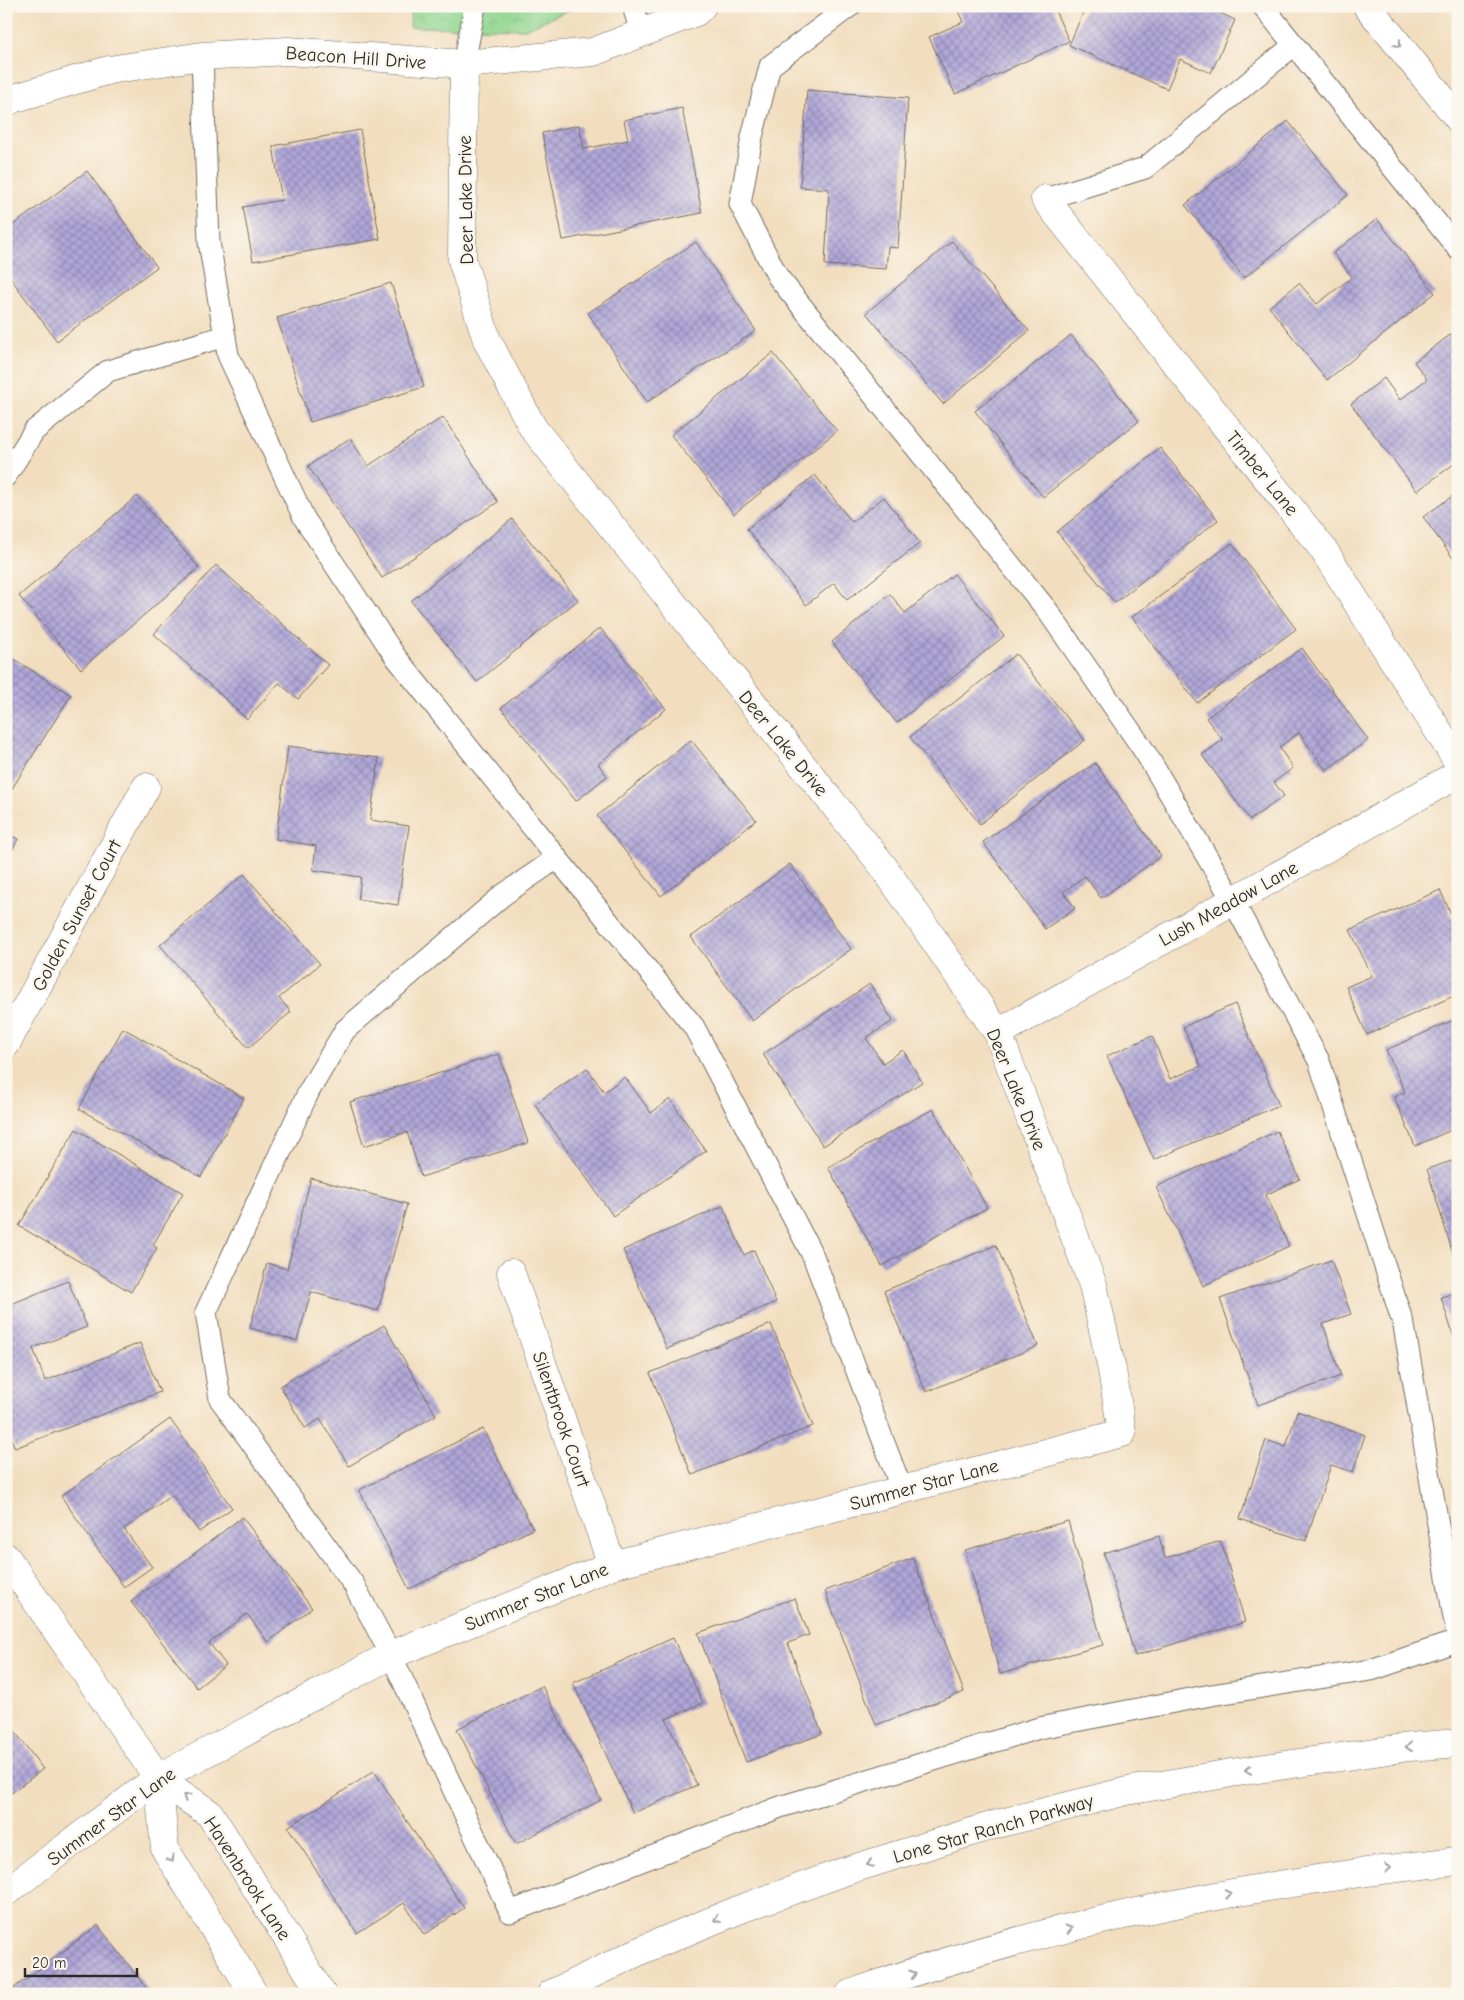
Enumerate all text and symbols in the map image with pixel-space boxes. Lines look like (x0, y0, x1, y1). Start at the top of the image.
one-way arrow (1393, 38, 1401, 47)
street label: Beacon Hill Drive (285, 42, 427, 74)
street label: Deer Lake Drive (454, 135, 478, 265)
street label: Timber Lane (1221, 427, 1303, 520)
street label: Deer Lake Drive (734, 686, 832, 801)
street label: Golden Sunset Court (28, 835, 126, 995)
street label: Lush Meadow Lane (1155, 857, 1302, 951)
street label: Deer Lake Drive (982, 1025, 1051, 1153)
street label: Silentbrook Court (528, 1349, 595, 1491)
street label: Summer Star Lane (847, 1455, 1001, 1515)
street label: Summer Star Lane (461, 1558, 611, 1636)
one-way arrow (1405, 1741, 1413, 1752)
street label: Summer Star Lane (43, 1763, 180, 1871)
one-way arrow (1244, 1764, 1252, 1775)
street label: Lone Star Ranch Parkway (891, 1790, 1097, 1868)
one-way arrow (182, 1794, 191, 1803)
street label: Havenbrook Lane (199, 1813, 295, 1945)
one-way arrow (165, 1854, 175, 1863)
one-way arrow (867, 1858, 875, 1868)
one-way arrow (1384, 1863, 1392, 1874)
one-way arrow (1223, 1889, 1232, 1899)
one-way arrow (714, 1913, 722, 1923)
one-way arrow (1065, 1924, 1073, 1934)
scale bar (25, 1945, 138, 1977)
text: 20 m (32, 1954, 66, 1972)
one-way arrow (908, 1969, 917, 1979)

